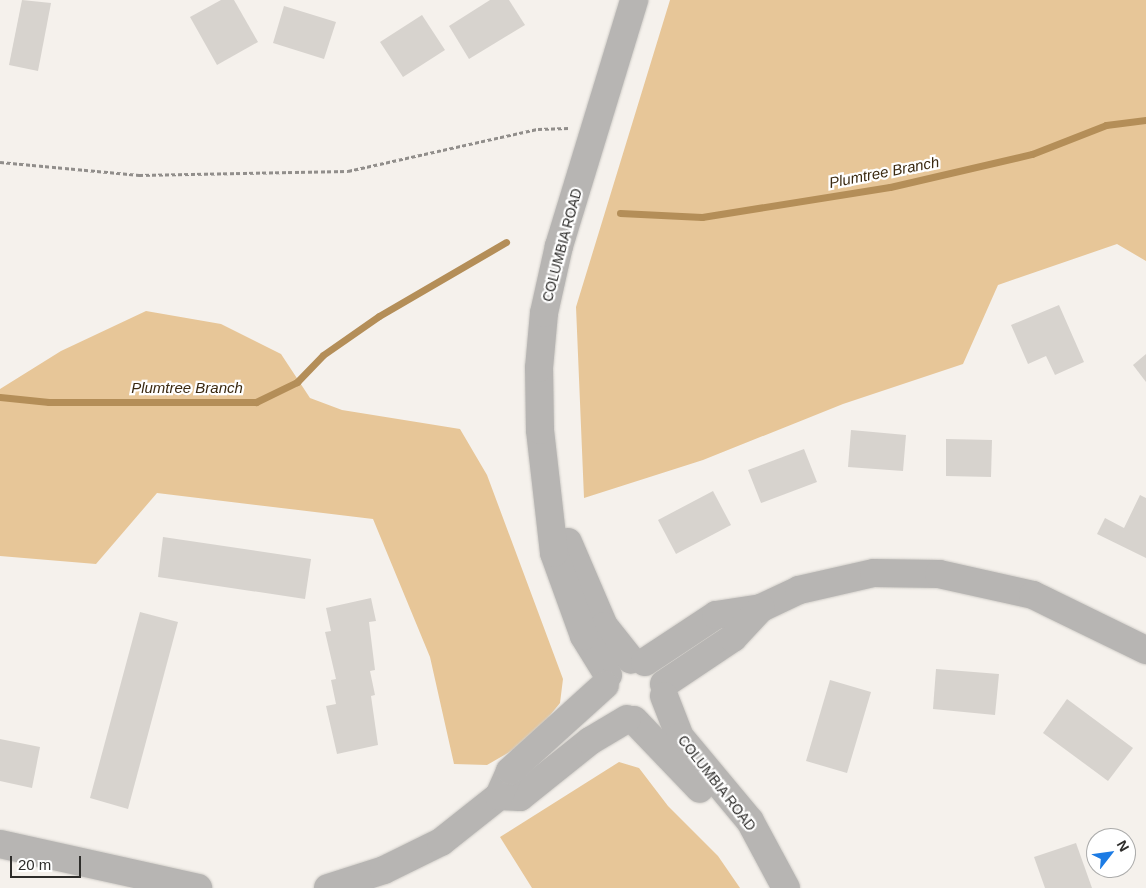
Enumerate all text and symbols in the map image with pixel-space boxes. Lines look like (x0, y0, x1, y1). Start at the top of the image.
water label: Plumtree Branch (827, 153, 941, 191)
street label: COLUMBIA ROAD (539, 186, 585, 304)
water label: Plumtree Branch (131, 379, 243, 397)
street label: COLUMBIA ROAD (674, 732, 760, 834)
north arrow (1086, 828, 1136, 878)
text: N (1114, 838, 1133, 854)
scale bar (12, 846, 84, 878)
text: 20 m (18, 856, 51, 873)

